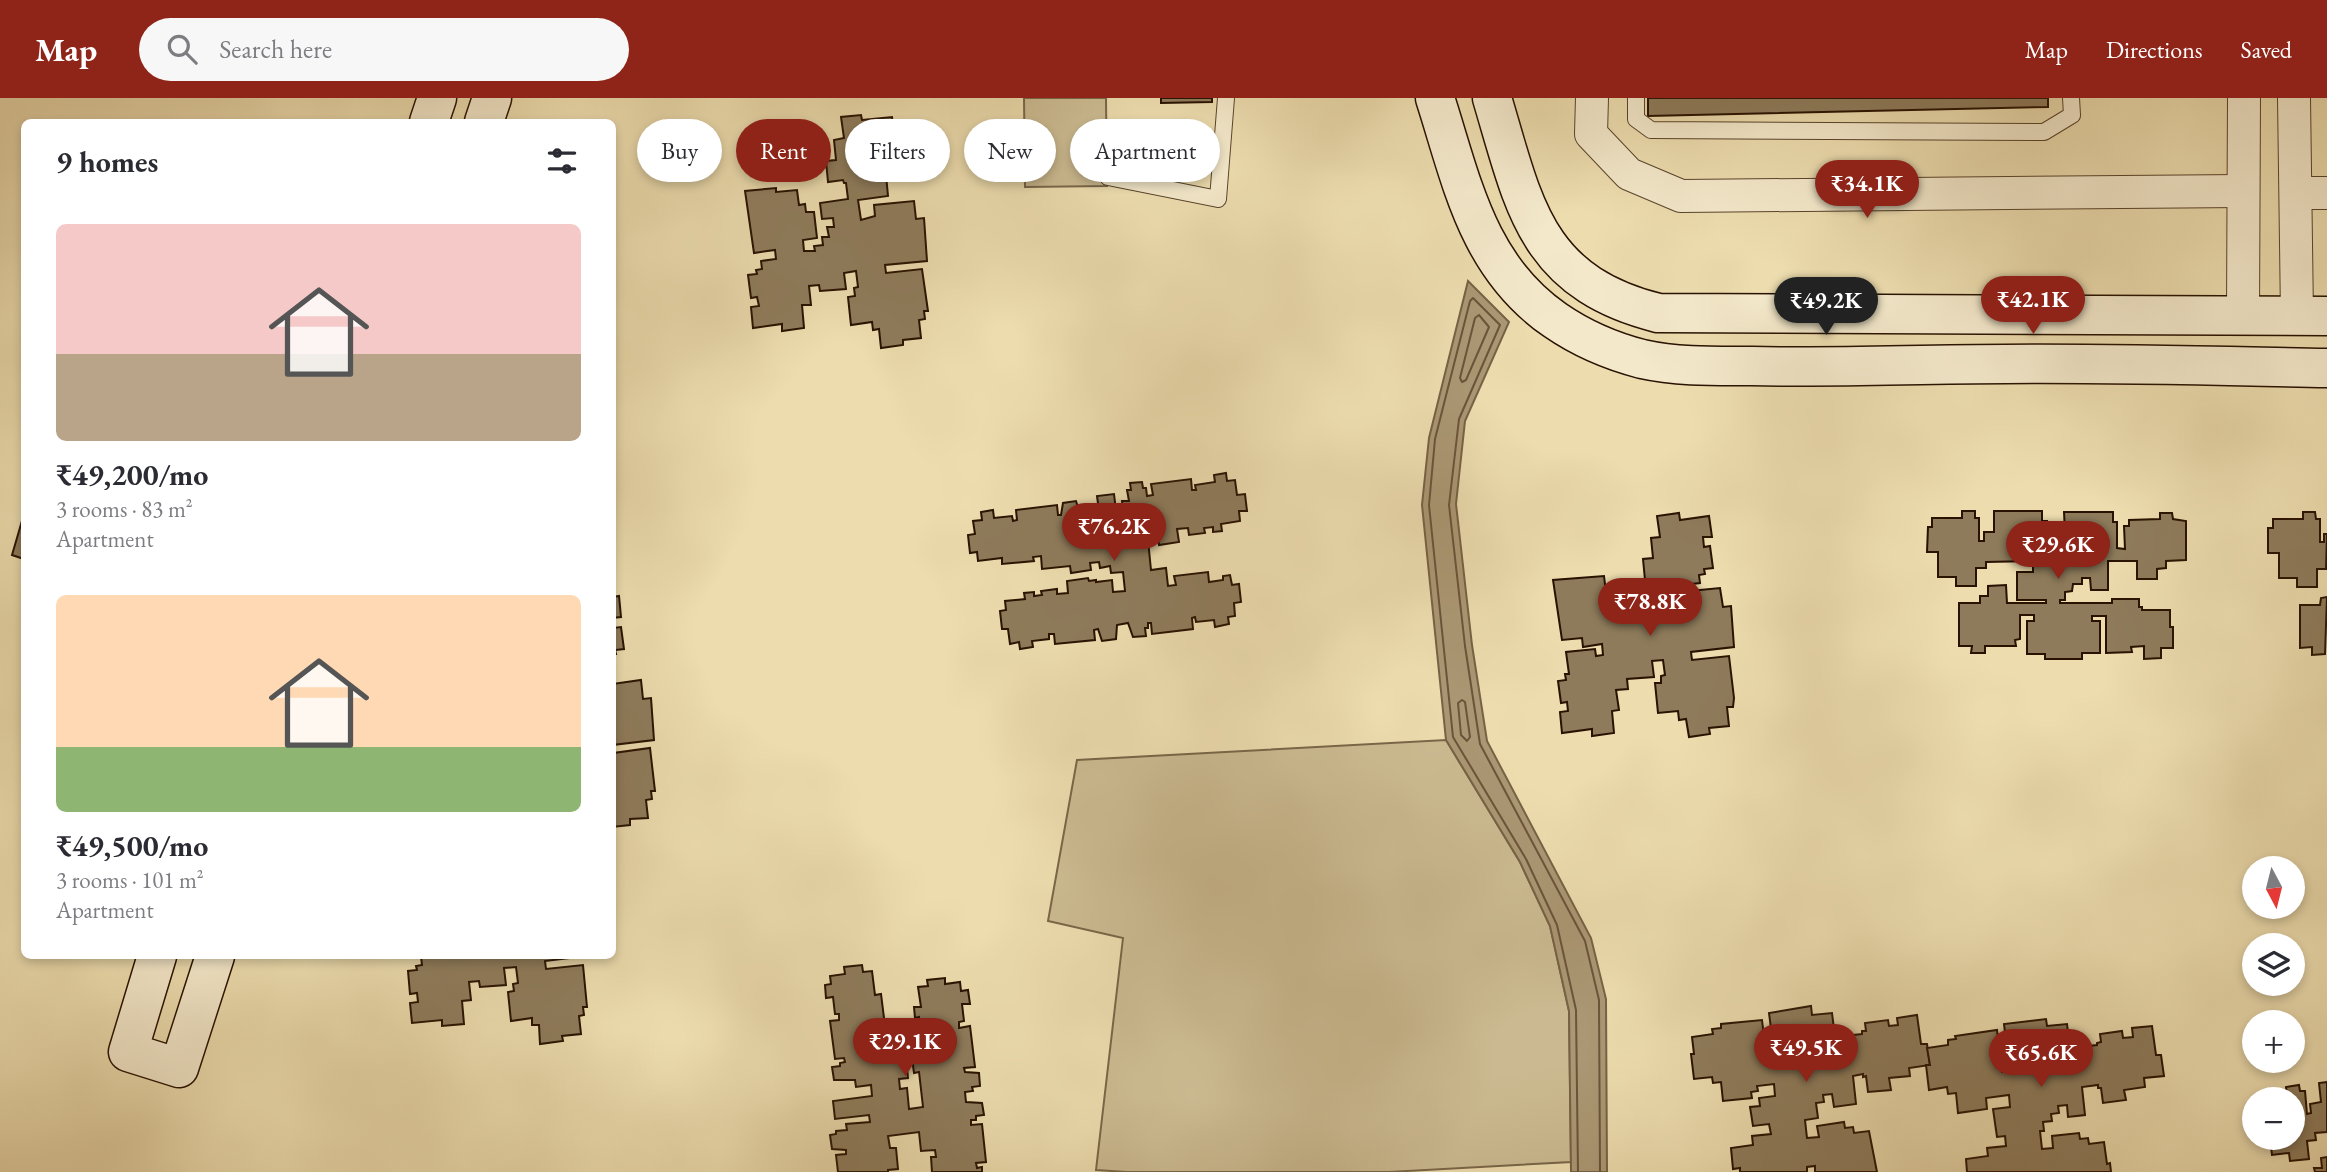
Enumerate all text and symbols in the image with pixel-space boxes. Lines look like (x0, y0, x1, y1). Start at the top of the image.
search box (139, 18, 629, 81)
text: Map (35, 28, 97, 71)
icon: search (163, 30, 201, 68)
text: Search here (219, 32, 332, 66)
text: Map (2025, 34, 2068, 65)
text: Directions (2106, 34, 2203, 65)
text: Saved (2241, 34, 2292, 65)
chip: Buy (637, 119, 722, 182)
chip: Rent (736, 119, 831, 182)
chip: Filters (845, 119, 950, 182)
chip: New (964, 119, 1056, 182)
chip: Apartment (1070, 119, 1220, 182)
text: 9 homes (56, 142, 158, 181)
icon: filters (543, 142, 581, 180)
pin: ₹34.1K (1810, 160, 1924, 220)
text: ₹34.1K (1831, 168, 1903, 198)
icon: home (256, 269, 382, 395)
pin: ₹42.1K (1976, 276, 2090, 336)
pin: ₹49.2K (1769, 278, 1883, 337)
text: ₹42.1K (1997, 284, 2069, 314)
text: ₹49.2K (1790, 285, 1862, 315)
text: ₹49,200/mo (56, 455, 208, 494)
text: 3 rooms · 83 m² (56, 494, 193, 524)
pin: ₹76.2K (1057, 504, 1171, 563)
text: ₹76.2K (1078, 511, 1150, 541)
pin: ₹29.6K (2001, 522, 2115, 581)
text: Apartment (56, 524, 154, 554)
text: ₹29.6K (2022, 529, 2094, 559)
pin: ₹78.8K (1593, 578, 1707, 638)
text: ₹78.8K (1614, 586, 1686, 616)
icon: home (256, 640, 382, 766)
text: ₹49,500/mo (56, 826, 208, 865)
north arrow (2242, 856, 2305, 919)
map controls (2242, 856, 2305, 1150)
text: 3 rooms · 101 m² (56, 865, 204, 895)
text: Apartment (56, 895, 154, 925)
button: layers (2242, 933, 2305, 996)
button: + (2242, 1010, 2305, 1073)
pin: ₹29.1K (848, 1018, 962, 1078)
pin: ₹49.5K (1749, 1024, 1863, 1084)
text: ₹29.1K (869, 1026, 941, 1056)
pin: ₹65.6K (1984, 1030, 2098, 1089)
text: ₹49.5K (1770, 1032, 1842, 1062)
text: ₹65.6K (2005, 1037, 2077, 1067)
button: − (2242, 1087, 2305, 1150)

